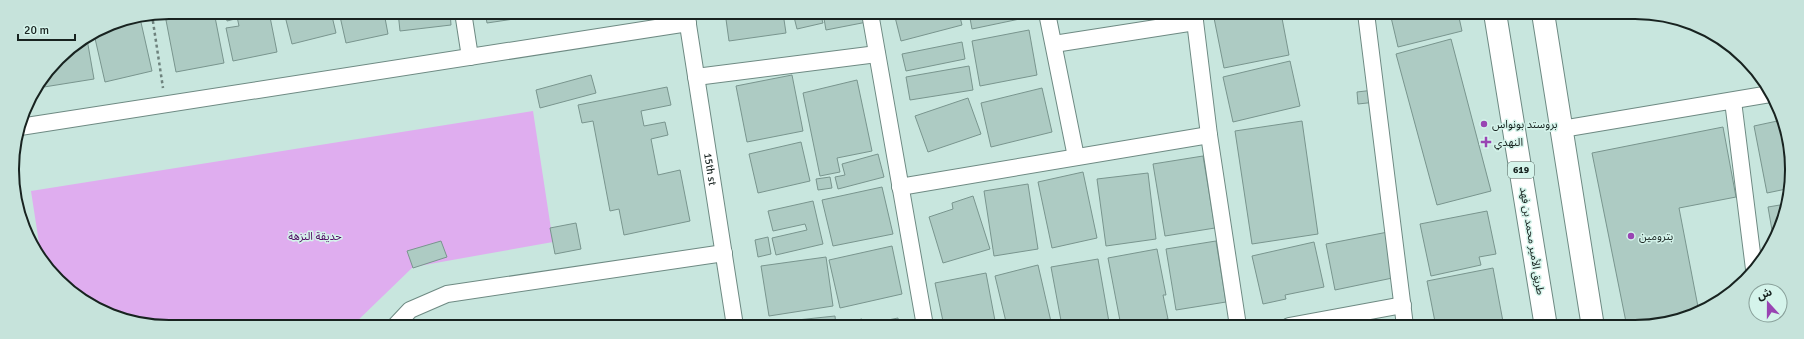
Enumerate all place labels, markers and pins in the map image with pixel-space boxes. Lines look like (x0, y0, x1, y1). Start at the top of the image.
place label: بروستد بونواس (1492, 118, 1557, 131)
marker: بروستد بونواس (1479, 119, 1489, 129)
place label: النهدي (1494, 136, 1523, 151)
marker: النهدي (1481, 137, 1491, 147)
place label: بترومين (1639, 230, 1673, 243)
marker: بترومين (1626, 231, 1636, 241)

